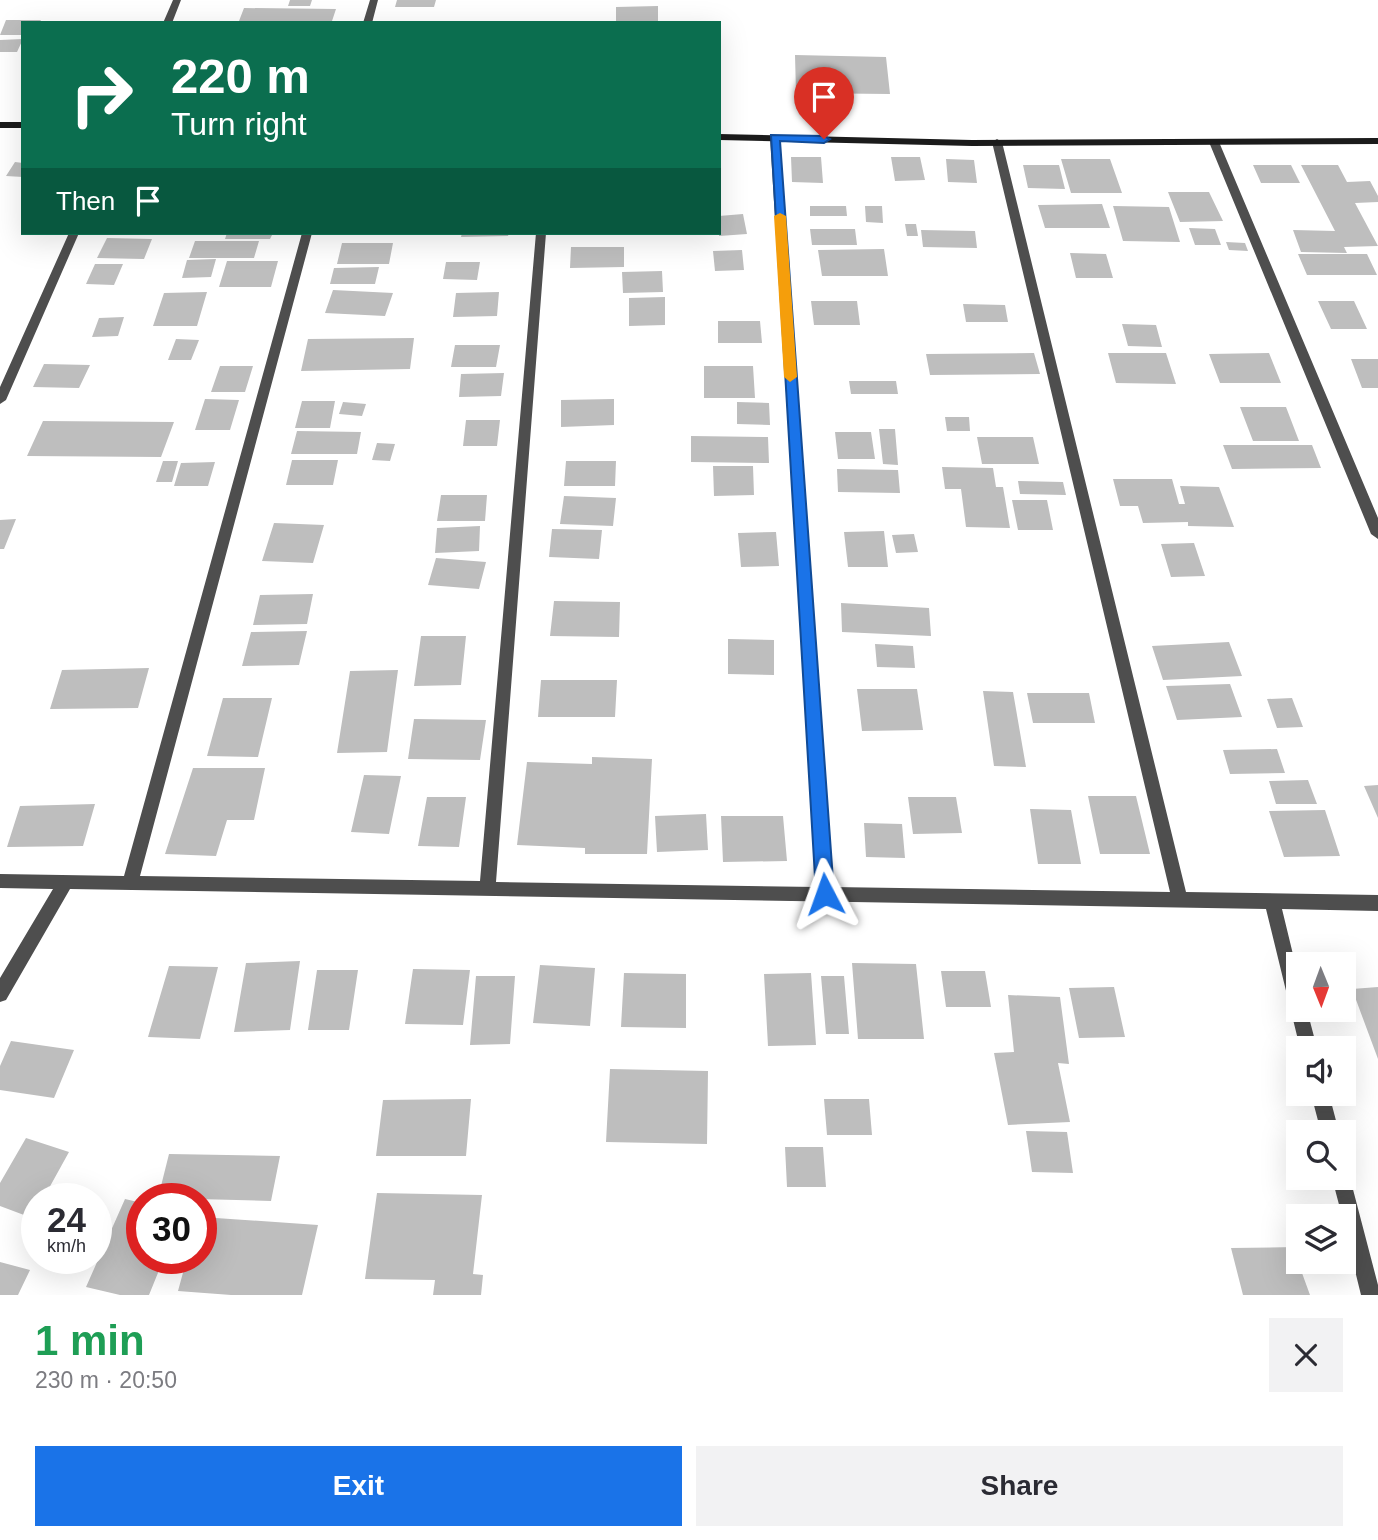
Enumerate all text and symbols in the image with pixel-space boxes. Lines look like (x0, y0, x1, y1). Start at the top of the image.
icon: right (56, 49, 147, 140)
text: 220 m (171, 49, 310, 103)
pin (794, 67, 854, 139)
icon: arrive (805, 78, 843, 116)
text: Turn right (171, 106, 307, 142)
icon: arrive (129, 182, 167, 220)
text: Then (56, 186, 115, 216)
position arrow (788, 857, 862, 931)
north arrow (1286, 952, 1356, 1022)
map controls (1286, 952, 1356, 1274)
button: sound (1286, 1036, 1356, 1106)
button: search (1286, 1120, 1356, 1190)
speed limit sign: 30 (126, 1183, 217, 1274)
text: 24 (47, 1200, 86, 1239)
button: layers (1286, 1204, 1356, 1274)
text: km/h (47, 1236, 86, 1256)
text: 1 min (35, 1317, 145, 1364)
button: close (1269, 1318, 1343, 1392)
text: 230 m · 20:50 (35, 1367, 177, 1393)
button: Exit (35, 1446, 682, 1526)
button: Share (696, 1446, 1343, 1526)

